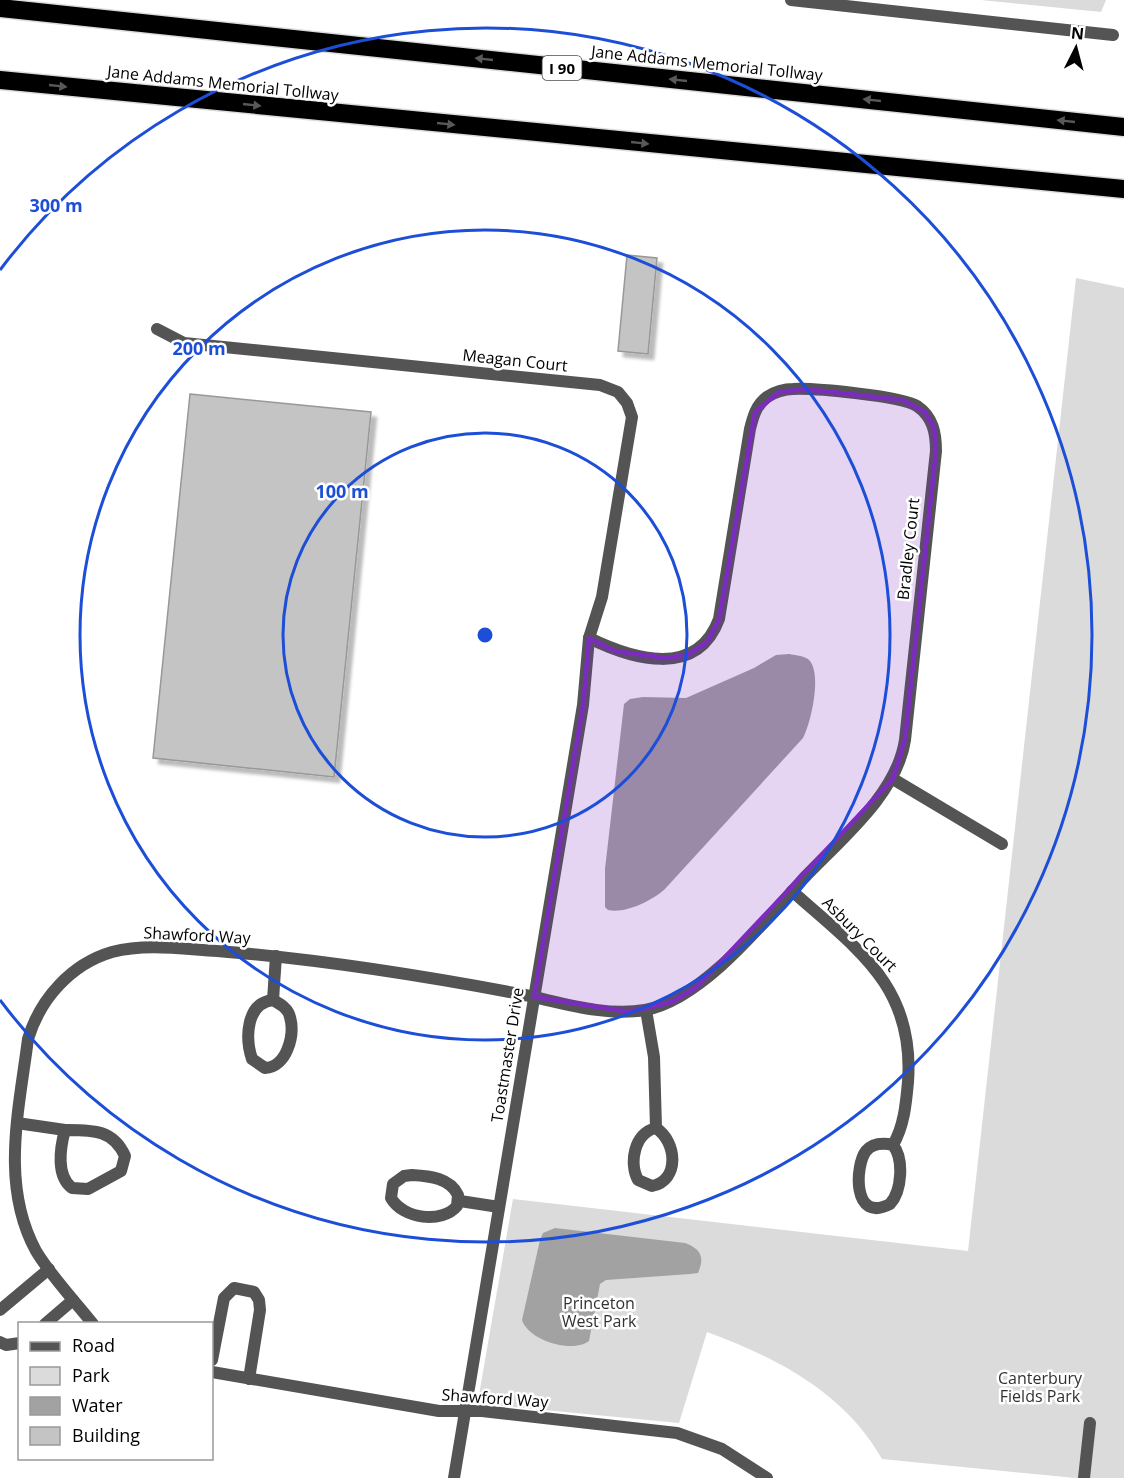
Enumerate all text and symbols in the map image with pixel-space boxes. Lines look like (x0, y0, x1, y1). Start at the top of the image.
north arrow (1046, 18, 1106, 78)
text: N (1070, 21, 1085, 45)
street label: Jane Addams Memorial Tollway (588, 40, 825, 86)
one-way arrow (475, 55, 494, 64)
road number: I 90 (542, 56, 582, 80)
street label: Jane Addams Memorial Tollway (104, 60, 341, 106)
one-way arrow (668, 75, 687, 85)
one-way arrow (49, 81, 68, 91)
one-way arrow (862, 96, 881, 105)
one-way arrow (243, 100, 262, 110)
one-way arrow (1056, 116, 1075, 126)
one-way arrow (437, 119, 456, 129)
one-way arrow (631, 138, 650, 148)
text: 300 m (29, 193, 83, 217)
text: 200 m (172, 336, 226, 360)
street label: Meagan Court (461, 344, 569, 376)
text: 100 m (315, 479, 369, 503)
street label: Bradley Court (892, 497, 924, 601)
centre of rings (475, 625, 495, 645)
street label: Asbury Court (818, 892, 903, 977)
street label: Shawford Way (143, 921, 252, 949)
street label: Toastmaster Drive (485, 986, 529, 1124)
park label: Princeton West Park (562, 1292, 637, 1332)
legend (18, 1322, 213, 1460)
text: Road (72, 1333, 115, 1357)
text: Park (72, 1363, 110, 1387)
park label: Canterbury Fields Park (998, 1367, 1083, 1407)
street label: Shawford Way (441, 1383, 550, 1413)
text: Water (72, 1393, 123, 1417)
text: Building (72, 1423, 140, 1447)

